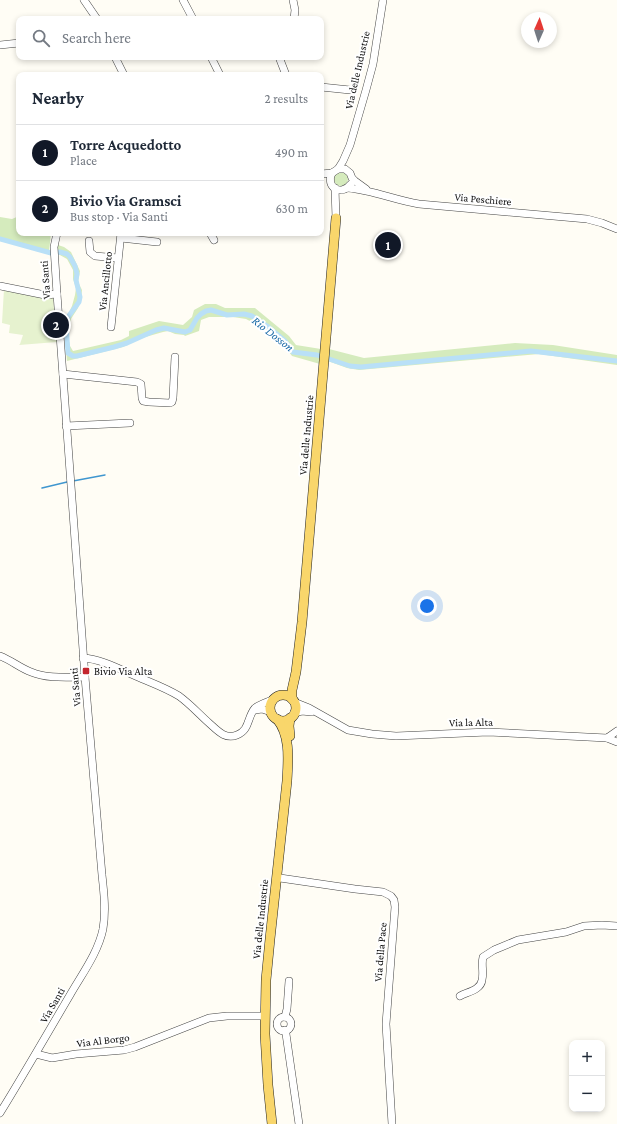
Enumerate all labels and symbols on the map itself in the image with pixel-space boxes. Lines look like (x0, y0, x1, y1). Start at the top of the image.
north arrow (521, 12, 557, 48)
street label: Via delle Industrie (342, 30, 372, 110)
street label: Via Peschiere (454, 191, 512, 207)
pin: 1 (375, 230, 401, 260)
street label: Via Ancillotto (96, 250, 114, 311)
street label: Via Santi (38, 260, 52, 300)
pin: 2 (43, 310, 69, 340)
water label: Rio Dosson (249, 313, 297, 355)
street label: Via delle Industrie (297, 395, 315, 475)
your location (417, 596, 437, 616)
place label: Bivio Via Alta (94, 665, 152, 677)
marker: Bivio Via Alta (81, 666, 91, 676)
street label: Via Santi (67, 667, 83, 707)
street label: Via la Alta (449, 716, 493, 728)
street label: Via delle Industrie (250, 878, 270, 959)
street label: Via della Pace (371, 922, 389, 982)
street label: Via Santi (37, 985, 67, 1025)
street label: Via Al Borgo (76, 1031, 131, 1050)

